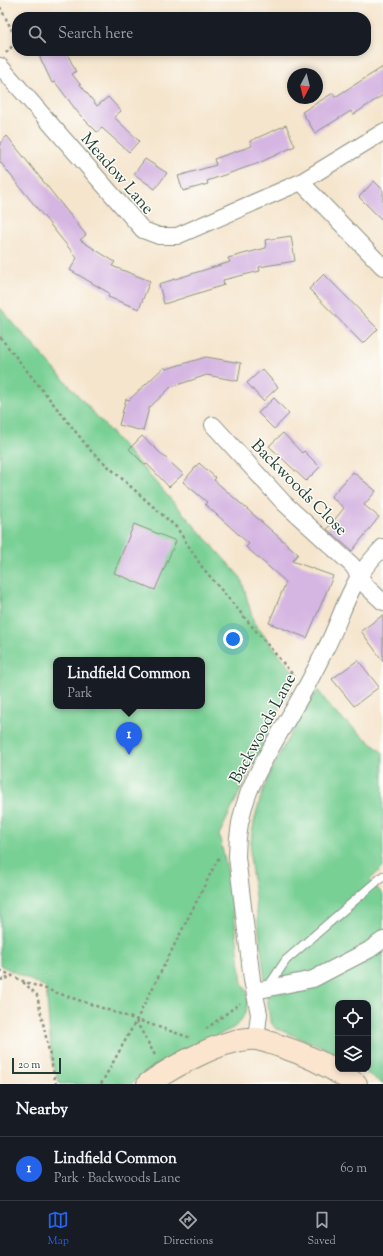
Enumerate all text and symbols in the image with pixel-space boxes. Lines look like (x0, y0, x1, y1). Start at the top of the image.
search box (12, 12, 371, 56)
icon: search (26, 23, 48, 45)
text: Search here (58, 24, 133, 45)
north arrow (287, 68, 323, 104)
street label: Meadow Lane (74, 128, 159, 220)
street label: Backwoods Close (245, 435, 352, 542)
your location (223, 629, 243, 649)
popup (53, 657, 205, 709)
text: Lindfield Common (68, 664, 190, 685)
street label: Backwoods Lane (225, 670, 303, 788)
text: Park (68, 685, 92, 703)
pin: 1 (116, 722, 142, 755)
map controls (335, 1000, 371, 1072)
button: locate (335, 1000, 371, 1036)
button: layers (335, 1036, 371, 1072)
scale bar (12, 1056, 61, 1075)
text: 20 m (18, 1057, 40, 1073)
text: Nearby (16, 1098, 68, 1122)
text: Lindfield Common (54, 1149, 177, 1170)
text: 1 (27, 1160, 31, 1178)
text: 60 m (340, 1160, 367, 1178)
text: Park · Backwoods Lane (54, 1170, 181, 1188)
tab: Map (47, 1209, 69, 1249)
tab: Directions (164, 1209, 213, 1249)
tab: Saved (308, 1209, 336, 1249)

